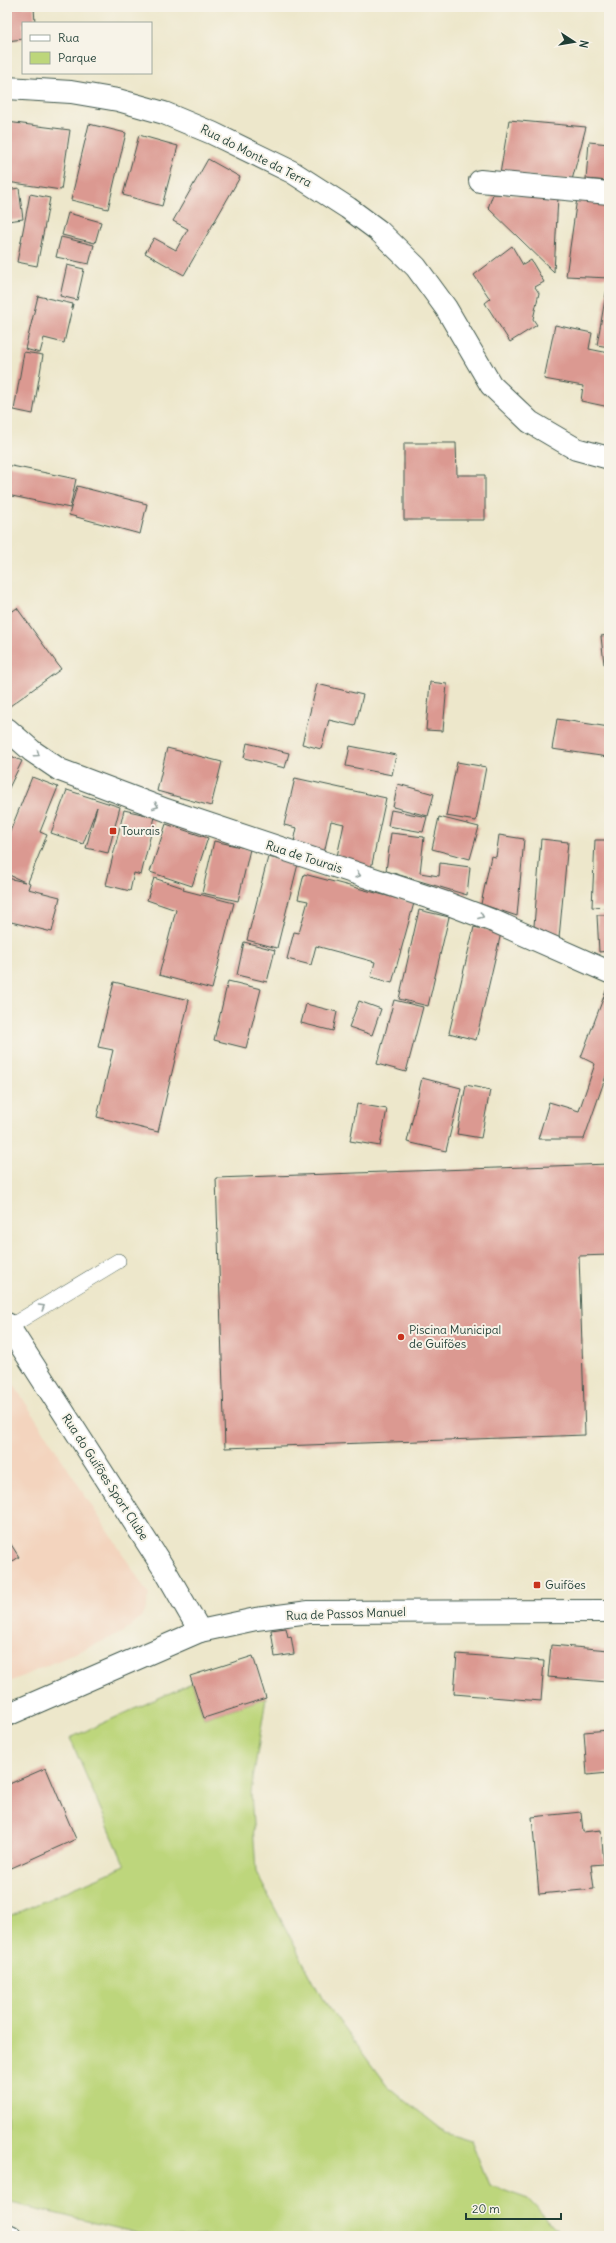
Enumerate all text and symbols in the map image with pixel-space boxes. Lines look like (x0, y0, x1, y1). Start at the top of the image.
legend (22, 22, 152, 74)
north arrow (554, 22, 594, 62)
text: Rua (58, 30, 80, 45)
text: N (576, 39, 591, 49)
text: Parque (58, 50, 97, 65)
street label: Rua do Monte da Terra (198, 121, 314, 190)
one-way arrow (33, 749, 40, 757)
one-way arrow (152, 802, 159, 810)
place label: Tourais (121, 823, 160, 838)
marker: Tourais (108, 826, 118, 836)
street label: Rua de Tourais (264, 837, 344, 876)
one-way arrow (355, 870, 362, 879)
one-way arrow (478, 912, 485, 920)
one-way arrow (38, 1304, 45, 1311)
place label: Piscina Municipal de Guifões (409, 1322, 501, 1351)
marker: Piscina Municipal de Guifões (396, 1332, 406, 1342)
street label: Rua do Guifões Sport Clube (59, 1411, 152, 1543)
place label: Guifões (545, 1577, 586, 1592)
marker: Guifões (532, 1580, 542, 1590)
street label: Rua de Passos Manuel (286, 1604, 406, 1623)
scale bar (466, 2195, 561, 2221)
text: 20 m (472, 2201, 500, 2216)

